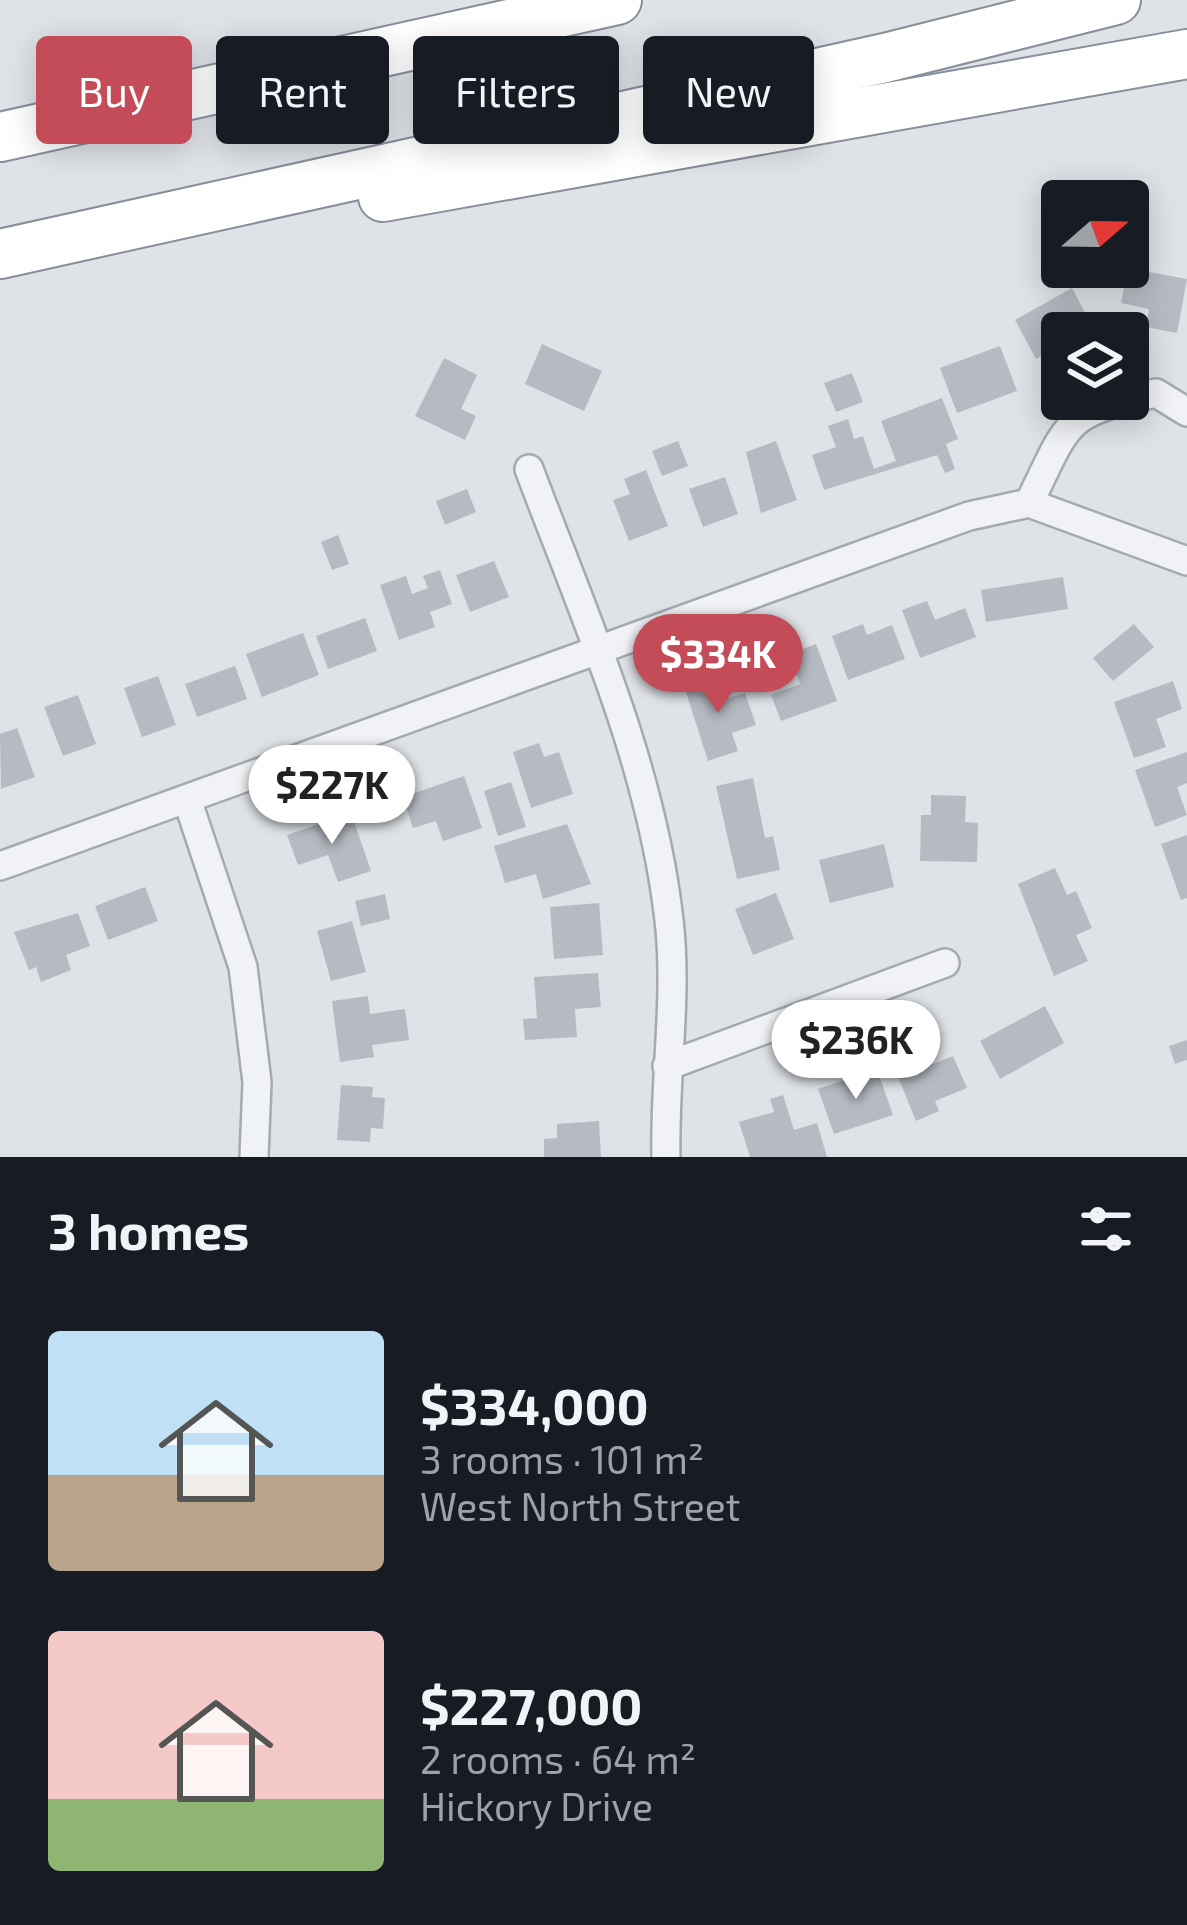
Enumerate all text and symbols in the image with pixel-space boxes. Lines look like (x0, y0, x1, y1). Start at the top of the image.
chip: Buy (36, 36, 192, 144)
chip: Rent (216, 36, 389, 144)
chip: Filters (413, 36, 619, 144)
chip: New (643, 36, 814, 144)
north arrow (1041, 180, 1149, 288)
map controls (1041, 180, 1149, 420)
button: layers (1041, 312, 1149, 420)
pin: $334K (634, 614, 802, 716)
text: $334K (660, 629, 776, 676)
pin: $227K (248, 745, 416, 847)
text: $227K (275, 760, 389, 807)
pin: $236K (772, 1000, 940, 1102)
text: $236K (798, 1015, 914, 1062)
icon: filters (1073, 1196, 1139, 1262)
text: 3 homes (48, 1199, 249, 1260)
text: $334,000 (420, 1374, 649, 1435)
icon: home (144, 1379, 288, 1523)
text: 3 rooms · 101 m² (420, 1435, 704, 1482)
text: West North Street (420, 1482, 740, 1529)
text: $227,000 (420, 1674, 643, 1735)
icon: home (144, 1679, 288, 1823)
text: 2 rooms · 64 m² (420, 1735, 696, 1782)
text: Hickory Drive (420, 1782, 653, 1829)

